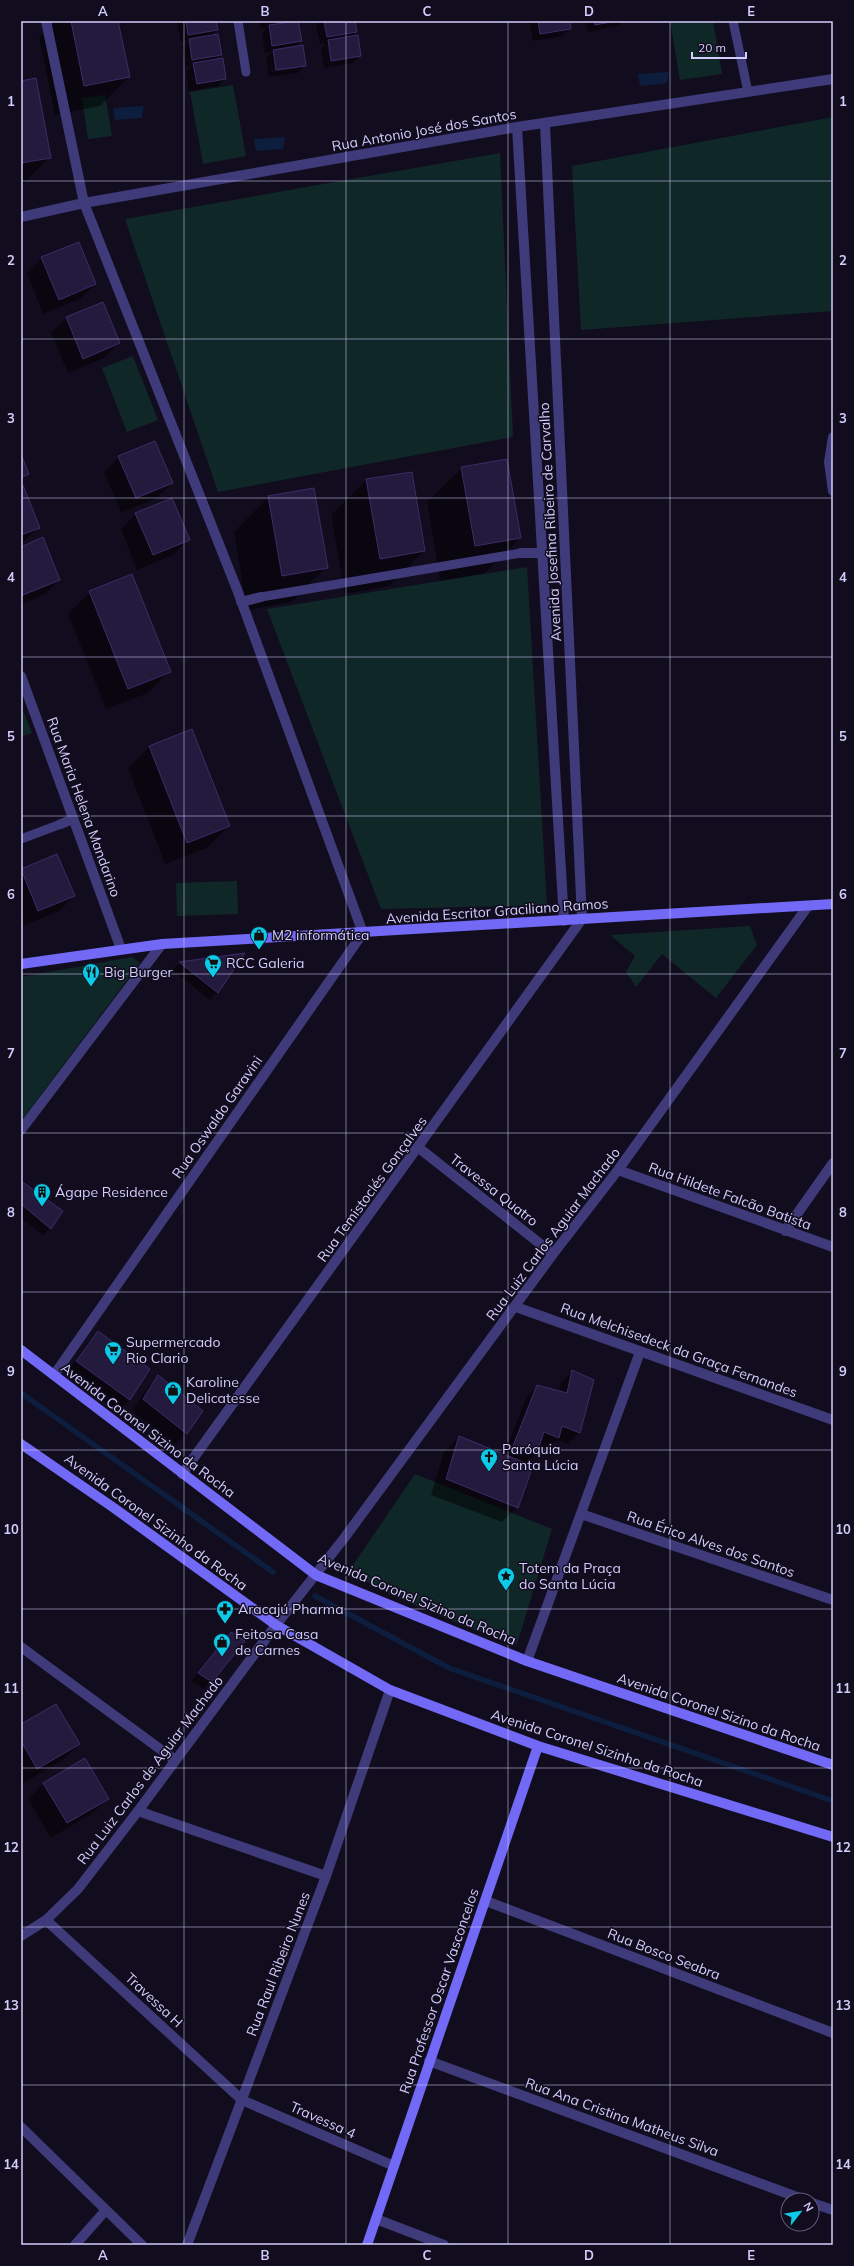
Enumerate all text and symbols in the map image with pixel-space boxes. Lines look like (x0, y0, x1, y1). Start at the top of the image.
text: A (98, 3, 108, 19)
text: B (261, 3, 270, 19)
text: C (423, 3, 432, 19)
text: D (584, 3, 594, 19)
text: E (747, 3, 755, 19)
scale bar (692, 34, 746, 60)
text: 20 m (698, 40, 726, 55)
text: 1 (7, 93, 15, 109)
text: 1 (839, 93, 847, 109)
street label: Rua Antonio José dos Santos (330, 105, 518, 155)
text: 2 (7, 252, 15, 268)
text: 2 (839, 252, 847, 268)
street label: Avenida Josefina Ribeiro de Carvalho (535, 402, 565, 642)
text: 3 (7, 410, 15, 426)
text: 3 (839, 410, 847, 426)
text: 4 (7, 569, 15, 585)
text: 4 (839, 569, 847, 585)
street label: Rua Maria Helena Mandarino (43, 715, 125, 899)
text: 5 (7, 728, 15, 744)
text: 5 (839, 728, 847, 744)
text: 6 (7, 886, 15, 902)
text: 6 (839, 886, 847, 902)
street label: Avenida Escritor Graciliano Ramos (385, 894, 609, 928)
shop icon: M2 informática (249, 925, 269, 950)
place label: M2 informática (272, 926, 369, 944)
supermarket icon: RCC Galeria (203, 953, 223, 978)
place label: RCC Galeria (226, 954, 305, 972)
restaurant icon: Big Burger (81, 962, 101, 987)
place label: Big Burger (104, 963, 174, 981)
text: 7 (7, 1045, 15, 1061)
text: 7 (839, 1045, 847, 1061)
street label: Rua Oswaldo Garavini (168, 1052, 266, 1182)
street label: Rua Temistoclés Gonçalves (313, 1113, 431, 1265)
street label: Rua Luiz Carlos Aguiar Machado (482, 1144, 624, 1324)
street label: Travessa Quatro (446, 1150, 542, 1230)
street label: Rua Hildete Falcão Batista (646, 1158, 814, 1234)
building icon: Ágape Residence (32, 1182, 52, 1207)
place label: Ágape Residence (55, 1183, 168, 1201)
text: 8 (7, 1204, 15, 1220)
text: 8 (839, 1204, 847, 1220)
street label: Rua Melchisedeck da Graça Fernandes (558, 1299, 800, 1401)
place label: Supermercado Rio Clario (126, 1333, 220, 1367)
supermarket icon: Supermercado Rio Clario (103, 1340, 123, 1365)
street label: Avenida Coronel Sizino da Rocha (57, 1358, 239, 1502)
text: 9 (7, 1363, 15, 1379)
text: 9 (839, 1363, 847, 1379)
place label: Karoline Delicatesse (186, 1373, 260, 1407)
shop icon: Karoline Delicatesse (163, 1380, 183, 1405)
place label: Paróquia Santa Lúcia (502, 1440, 579, 1474)
church icon: Paróquia Santa Lúcia (479, 1447, 499, 1472)
street label: Avenida Coronel Sizinho da Rocha (61, 1449, 251, 1595)
street label: Rua Érico Alves dos Santos (625, 1507, 797, 1581)
text: 10 (3, 1521, 19, 1537)
text: 10 (835, 1521, 851, 1537)
street label: Avenida Coronel Sizino da Rocha (315, 1549, 519, 1649)
place label: Totem da Praça do Santa Lúcia (519, 1559, 621, 1593)
place icon: Totem da Praça do Santa Lúcia (496, 1566, 516, 1591)
pharmacy icon: Aracajú Pharma (215, 1599, 235, 1624)
place label: Aracajú Pharma (238, 1600, 344, 1618)
place label: Feitosa Casa de Carnes (235, 1625, 318, 1659)
shop icon: Feitosa Casa de Carnes (212, 1632, 232, 1657)
street label: Avenida Coronel Sizino da Rocha (615, 1669, 823, 1755)
street label: Rua Luiz Carlos de Aguiar Machado (73, 1672, 227, 1868)
text: 11 (3, 1680, 19, 1696)
text: 11 (835, 1680, 851, 1696)
street label: Avenida Coronel Sizinho da Rocha (489, 1705, 705, 1791)
text: 12 (3, 1839, 19, 1855)
text: 12 (835, 1839, 851, 1855)
street label: Rua Professor Oscar Vasconcelos (395, 1886, 483, 2096)
street label: Rua Raul Ribeiro Nunes (242, 1889, 314, 2039)
street label: Rua Bosco Seabra (605, 1924, 723, 1984)
street label: Travessa H (121, 1969, 187, 2031)
text: 13 (3, 1997, 19, 2013)
text: 13 (835, 1997, 851, 2013)
street label: Rua Ana Cristina Matheus Silva (523, 2074, 721, 2160)
street label: Travessa 4 (287, 2098, 359, 2143)
text: 14 (3, 2156, 19, 2172)
text: 14 (835, 2156, 851, 2172)
north arrow (780, 2192, 820, 2232)
text: N (800, 2200, 817, 2214)
text: A (98, 2247, 108, 2263)
text: B (261, 2247, 270, 2263)
text: C (423, 2247, 432, 2263)
text: D (584, 2247, 594, 2263)
text: E (747, 2247, 755, 2263)

